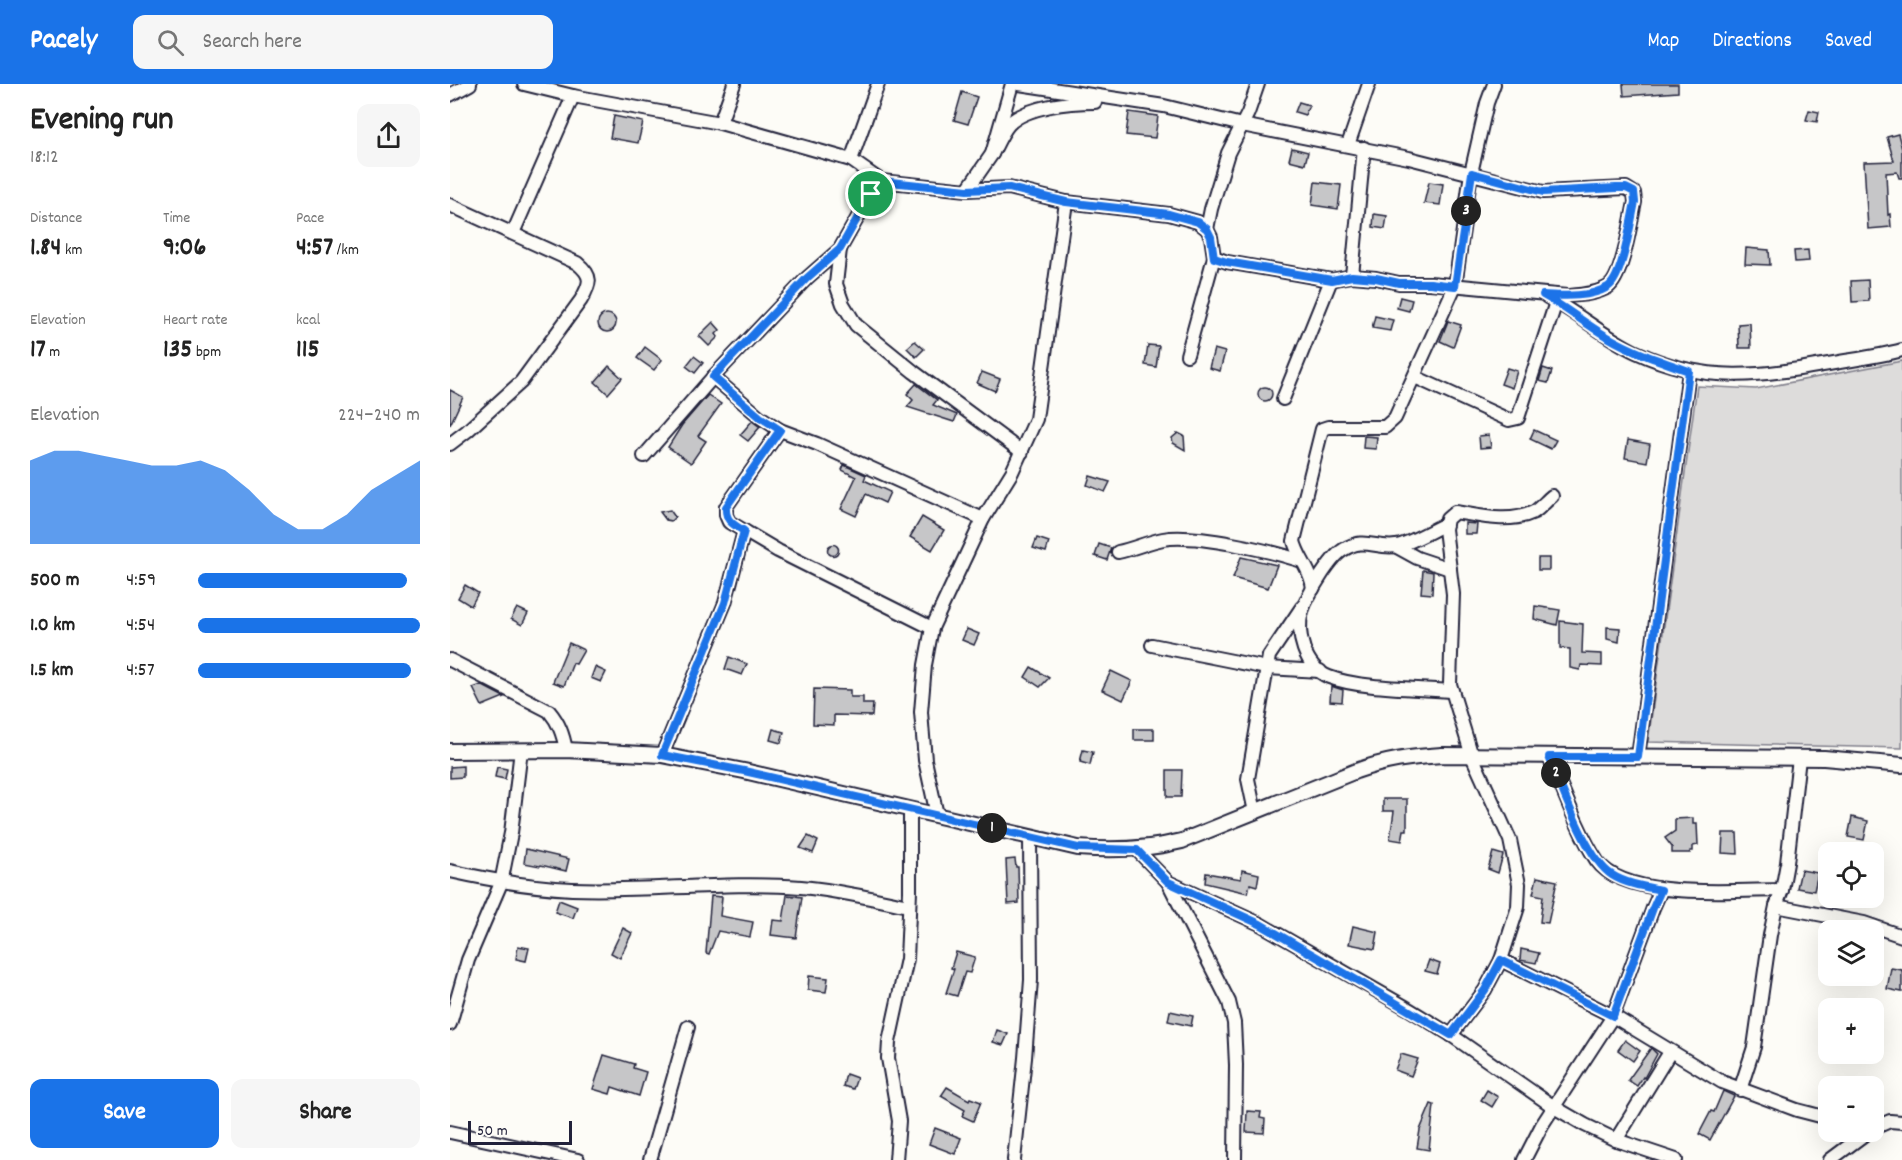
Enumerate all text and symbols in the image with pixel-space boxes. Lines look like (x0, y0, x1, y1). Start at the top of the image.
search box (133, 15, 553, 69)
text: Pacely (30, 22, 97, 62)
icon: search (154, 26, 187, 59)
text: Search here (202, 27, 302, 58)
text: Map (1648, 27, 1679, 57)
text: Directions (1712, 27, 1792, 57)
text: Saved (1825, 27, 1872, 57)
text: Evening run (30, 98, 174, 145)
button: share (357, 104, 420, 167)
text: 18:12 (30, 144, 59, 172)
pin (845, 168, 896, 219)
icon: arrive (854, 177, 887, 210)
pin: 3 (1451, 196, 1481, 226)
text: 3 (1462, 199, 1470, 222)
text: Distance (30, 207, 82, 230)
text: Time (163, 207, 190, 230)
text: Pace (296, 207, 324, 230)
text: 1.84 (30, 230, 61, 267)
text: 9:06 (163, 230, 206, 267)
text: 4:57 (296, 230, 333, 267)
text: km (61, 239, 82, 262)
text: /km (333, 239, 359, 262)
text: Elevation (30, 309, 86, 332)
text: Heart rate (163, 309, 228, 332)
text: kcal (296, 309, 320, 332)
text: 17 (30, 332, 46, 369)
text: 135 (163, 332, 192, 369)
text: 115 (296, 332, 319, 369)
text: m (46, 341, 60, 364)
text: bpm (192, 341, 221, 364)
text: Elevation (30, 402, 100, 430)
text: 224–240 m (338, 402, 420, 430)
text: 500 m (30, 567, 79, 595)
text: 4:59 (126, 567, 156, 595)
text: 1.0 km (30, 612, 75, 640)
text: 4:54 (126, 612, 155, 640)
text: 1.5 km (30, 657, 73, 685)
text: 4:57 (126, 657, 155, 685)
pin: 2 (1541, 758, 1571, 788)
text: 2 (1553, 761, 1560, 784)
pin: 1 (977, 813, 1007, 843)
text: 1 (990, 816, 994, 839)
map controls (1818, 842, 1884, 1142)
button: locate (1818, 842, 1884, 908)
button: layers (1818, 920, 1884, 986)
button: + (1818, 998, 1884, 1064)
button: − (1818, 1076, 1884, 1142)
button: Save (30, 1079, 219, 1148)
button: Share (231, 1079, 420, 1148)
scale bar (468, 1118, 572, 1146)
text: 50 m (477, 1120, 508, 1143)

